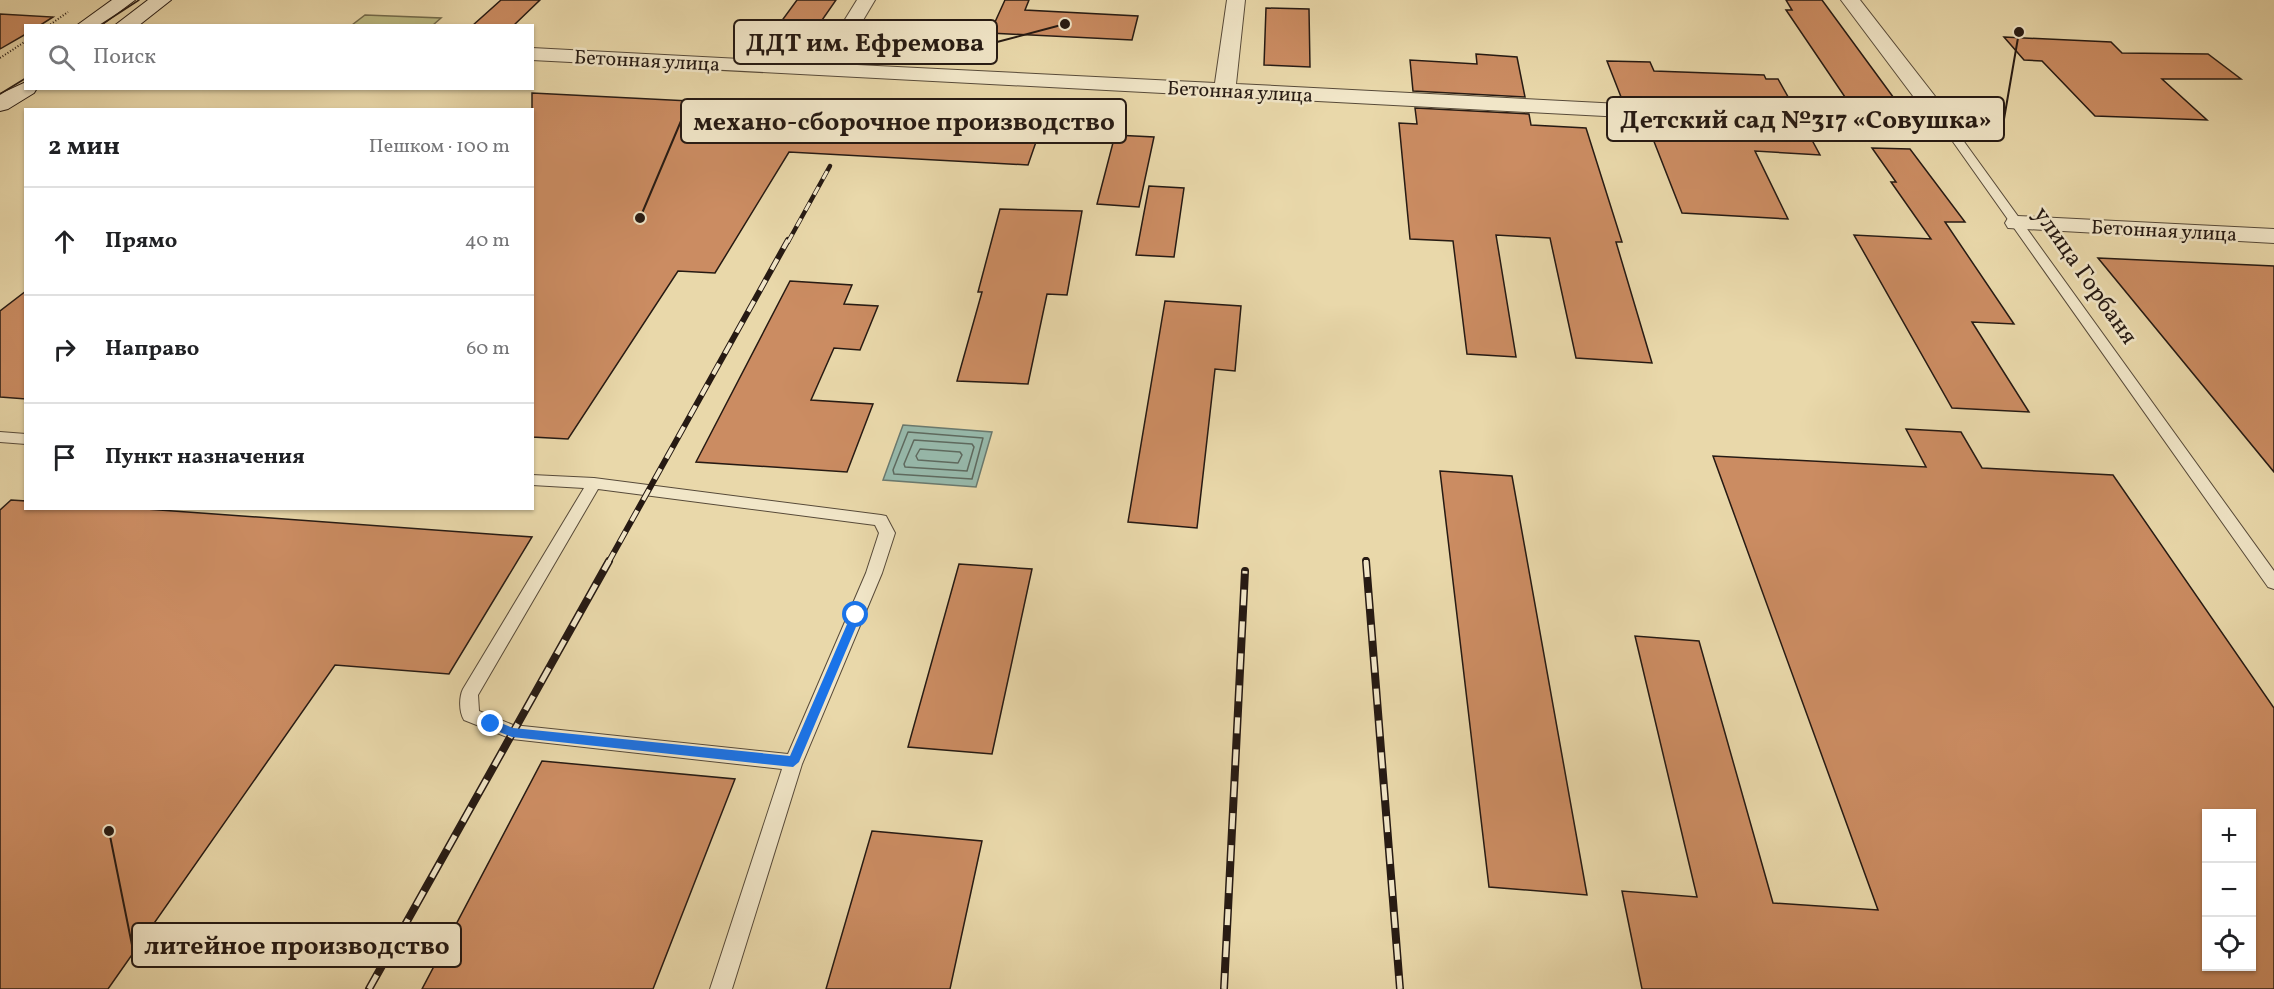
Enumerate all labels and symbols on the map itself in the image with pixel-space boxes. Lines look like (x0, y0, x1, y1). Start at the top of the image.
callout: ДДТ им. Ефремова (734, 20, 997, 64)
text: ДДТ им. Ефремова (746, 26, 984, 62)
street label: Бетонная улица (573, 44, 721, 80)
street label: Бетонная улица (1166, 75, 1314, 111)
callout: Детский сад №317 «Совушка» (1607, 97, 2004, 141)
callout: механо-сборочное производство (681, 99, 1126, 143)
text: Детский сад №317 «Совушка» (1620, 103, 1992, 139)
text: механо-сборочное производство (693, 105, 1115, 141)
street label: улица Горбаня (2024, 200, 2145, 352)
street label: Бетонная улица (2090, 214, 2238, 250)
route start (842, 601, 868, 627)
route end (477, 710, 503, 736)
callout: литейное производство (132, 923, 461, 967)
text: литейное производство (144, 929, 450, 965)

